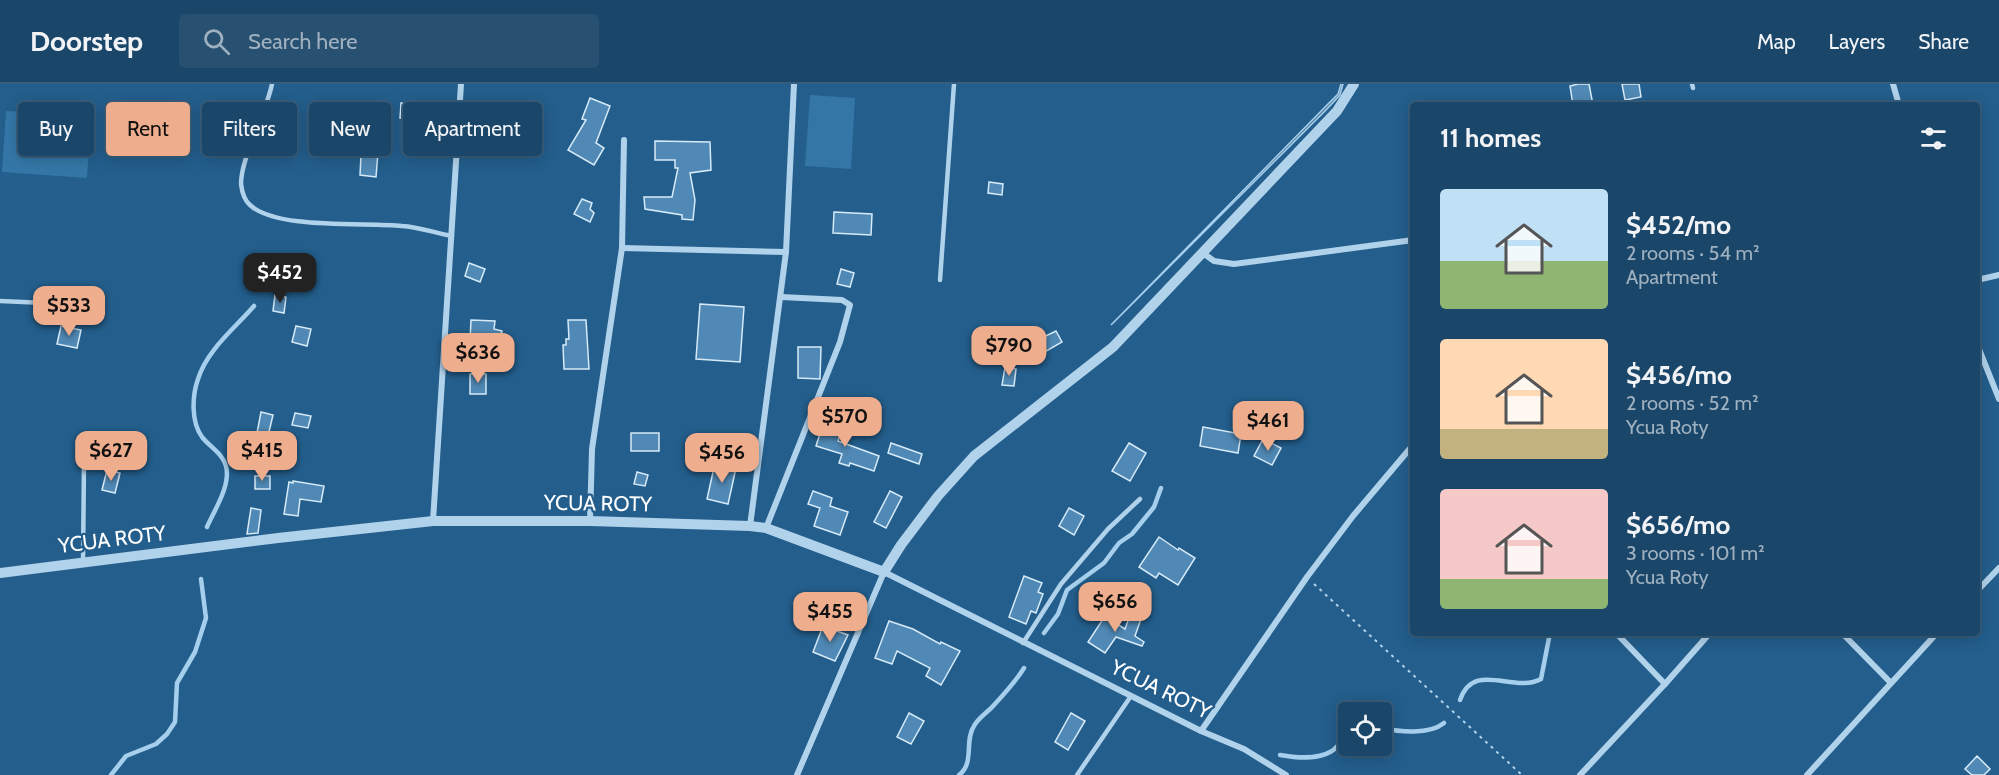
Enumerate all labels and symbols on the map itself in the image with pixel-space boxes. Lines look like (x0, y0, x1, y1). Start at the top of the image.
pin: $452 (244, 253, 316, 304)
pin: $533 (33, 286, 105, 337)
pin: $790 (973, 326, 1045, 377)
pin: $636 (442, 333, 514, 384)
pin: $570 (809, 397, 881, 448)
pin: $461 (1232, 401, 1304, 452)
pin: $627 (75, 431, 147, 482)
pin: $415 (226, 431, 298, 482)
pin: $456 (686, 433, 758, 484)
street label: YCUA ROTY (543, 490, 653, 516)
street label: YCUA ROTY (56, 520, 168, 558)
pin: $656 (1079, 582, 1151, 633)
pin: $455 (794, 592, 866, 643)
street label: YCUA ROTY (1106, 654, 1216, 724)

